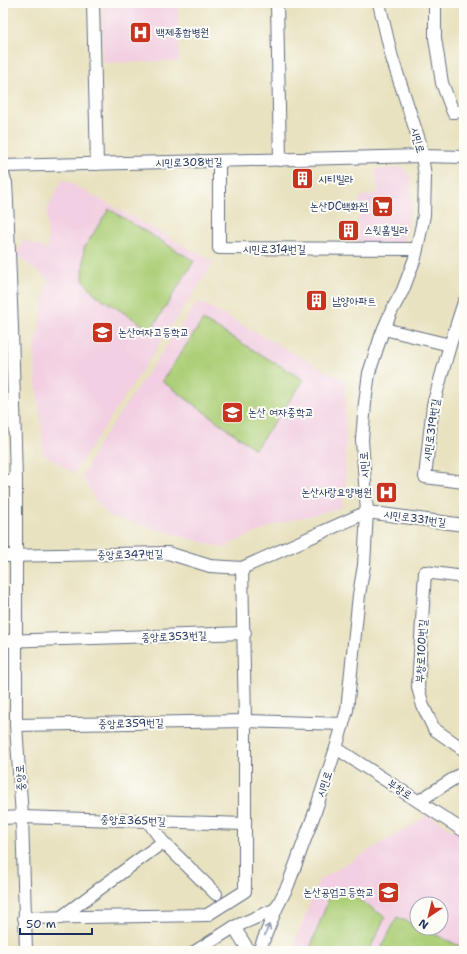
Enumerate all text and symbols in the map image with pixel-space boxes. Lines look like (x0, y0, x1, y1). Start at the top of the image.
hospital icon: 백제종합병원 (128, 19, 154, 45)
place label: 백제종합병원 (156, 25, 209, 40)
street label: 시민로 (407, 125, 428, 155)
street label: 시민로308번길 (155, 154, 223, 171)
building icon: 시티빌라 (290, 166, 316, 192)
place label: 시티빌라 (318, 172, 354, 187)
supermarket icon: 논산DC백화점 (370, 193, 396, 219)
place label: 논산DC백화점 (310, 199, 368, 214)
building icon: 스윗홈빌라 (335, 217, 361, 243)
place label: 스윗홈빌라 (364, 223, 408, 238)
street label: 시민로314번길 (242, 242, 306, 257)
building icon: 남양아파트 (304, 288, 330, 314)
place label: 남양아파트 (332, 294, 376, 309)
school or university icon: 논산여자고등학교 (90, 319, 116, 345)
place label: 논산여자고등학교 (118, 325, 189, 340)
street label: 시민로319번길 (420, 398, 443, 462)
school or university icon: 논산 여자중학교 (220, 399, 246, 425)
place label: 논산 여자중학교 (248, 405, 314, 420)
street label: 시민로 (356, 451, 373, 479)
hospital icon: 논산사랑요양병원 (374, 479, 400, 505)
place label: 논산사랑요양병원 (301, 485, 372, 500)
street label: 시민로331번길 (383, 507, 447, 530)
street label: 중앙로347번길 (97, 546, 163, 563)
street label: 부창로100번길 (412, 619, 431, 683)
street label: 중앙로353번길 (141, 628, 207, 645)
street label: 중앙로359번길 (98, 715, 164, 732)
street label: 중앙로 (12, 764, 29, 792)
street label: 시민로 (313, 769, 336, 799)
street label: 부창로 (385, 776, 415, 803)
street label: 중앙로365번길 (100, 812, 166, 829)
school or university icon: 논산공업고등학교 (376, 879, 402, 905)
place label: 논산공업고등학교 (303, 885, 374, 900)
north arrow (409, 896, 449, 936)
scale bar (20, 910, 92, 936)
text: N (415, 915, 431, 932)
text: 50 m (26, 916, 56, 932)
one-way arrow (264, 924, 272, 936)

